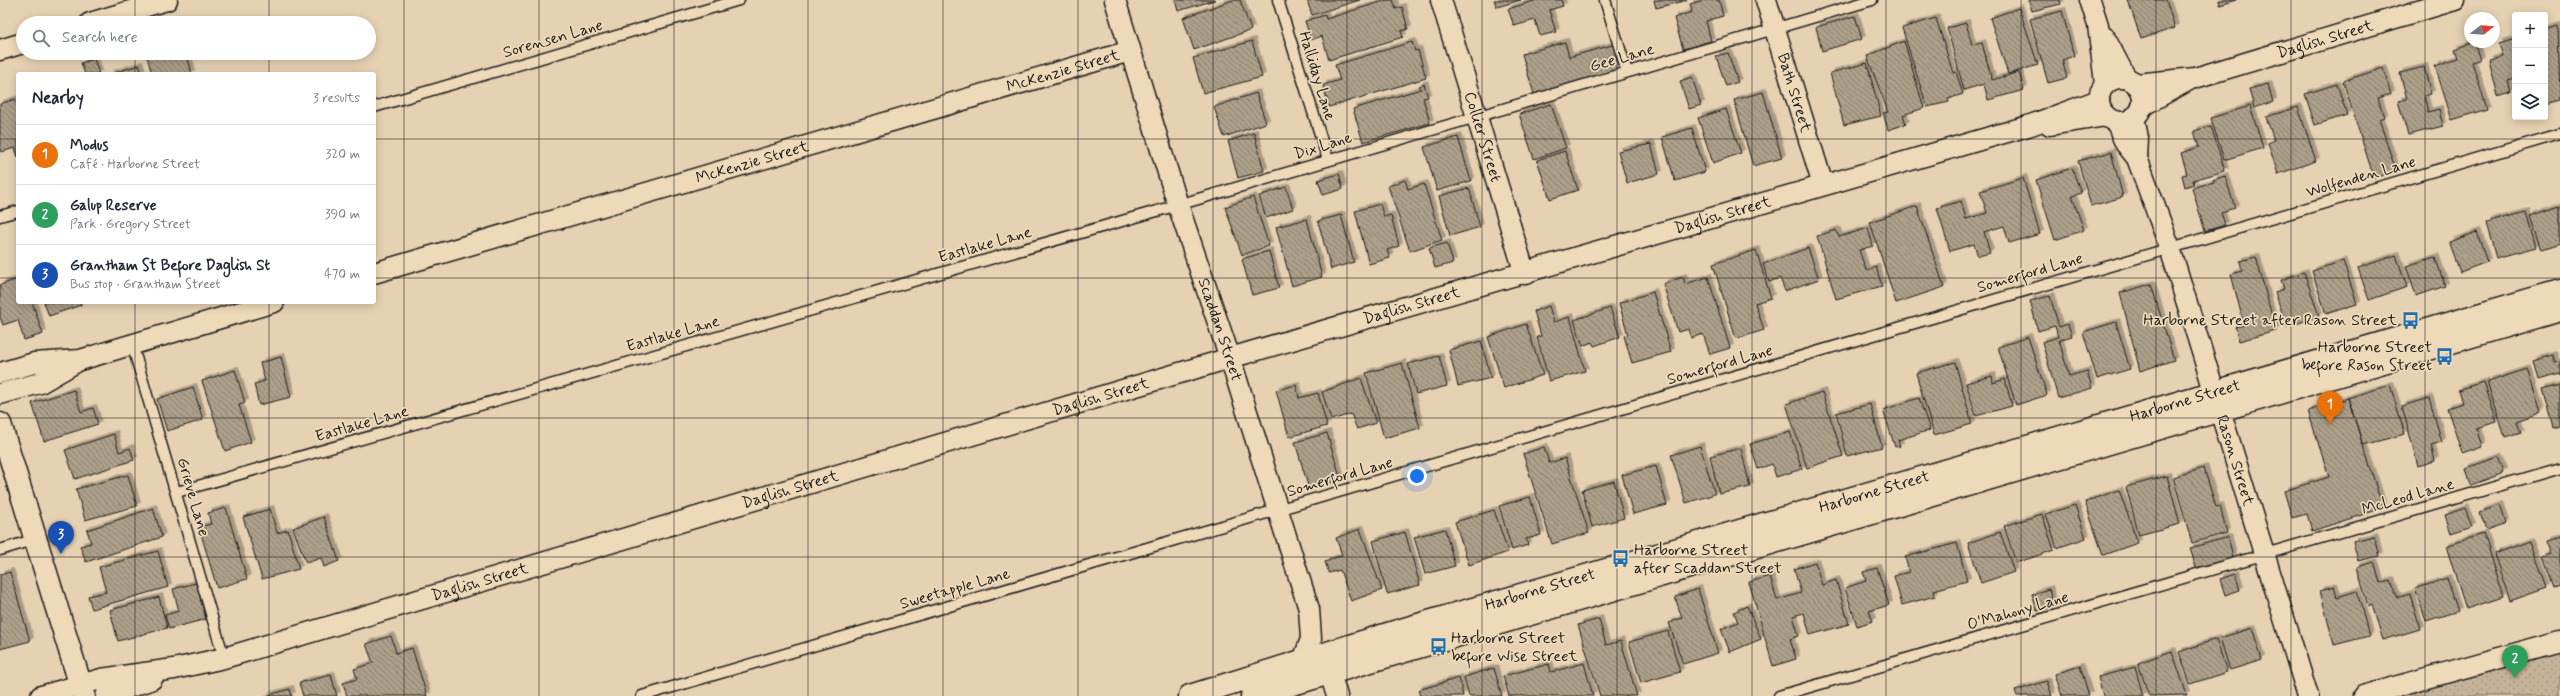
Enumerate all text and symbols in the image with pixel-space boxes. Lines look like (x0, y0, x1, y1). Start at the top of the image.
north arrow (2464, 12, 2500, 48)
map controls (2512, 12, 2548, 120)
button: + (2512, 12, 2548, 48)
street label: Daglish Street (2274, 14, 2376, 63)
street label: Sorensen Lane (501, 15, 605, 63)
search box (16, 16, 376, 60)
icon: search (30, 27, 52, 49)
text: Search here (62, 28, 138, 48)
street label: Halliday Lane (1293, 29, 1341, 124)
street label: Gee Lane (1587, 39, 1657, 77)
street label: McKenzie Street (1004, 44, 1122, 97)
button: − (2512, 48, 2548, 84)
street label: Bath Street (1772, 50, 1817, 136)
button: layers (2512, 84, 2548, 120)
text: Nearby (32, 87, 84, 109)
street label: Collier Street (1459, 89, 1507, 185)
text: 3 results (313, 90, 360, 107)
street label: Dix Lane (1291, 127, 1355, 165)
street label: McKenzie Street (693, 135, 812, 189)
text: Modus (70, 136, 109, 156)
text: 1 (42, 146, 48, 163)
text: 320 m (326, 146, 360, 163)
street label: Wolfenden Lane (2304, 151, 2418, 203)
text: Café · Harborne Street (70, 156, 200, 173)
street label: Daglish Street (1672, 191, 1774, 239)
text: Galup Reserve (70, 196, 156, 216)
text: 2 (42, 206, 48, 223)
text: 390 m (325, 206, 360, 223)
text: Park · Gregory Street (70, 216, 191, 233)
street label: Eastlake Lane (936, 222, 1034, 268)
street label: Somerford Lane (1975, 248, 2086, 300)
text: Grantham St Before Daglish St (70, 256, 270, 276)
text: 3 (42, 266, 48, 283)
text: 470 m (324, 266, 360, 283)
street label: Scaddan Street (1193, 275, 1247, 384)
text: Bus stop · Grantham Street (70, 276, 220, 293)
street label: Daglish Street (1361, 281, 1463, 329)
place label: Harborne Street after Rason Street (2143, 310, 2398, 331)
bus stop icon: Harborne Street after Rason Street (2400, 310, 2420, 330)
street label: Eastlake Lane (624, 311, 722, 357)
place label: Harborne Street before Rason Street (2301, 337, 2432, 378)
street label: Somerford Lane (1665, 340, 1776, 392)
bus stop icon: Harborne Street before Rason Street (2435, 346, 2455, 366)
street label: Daglish Street (1050, 372, 1152, 421)
street label: Harborne Street (2127, 374, 2243, 427)
pin: 1 (2317, 391, 2343, 424)
street label: Eastlake Lane (313, 401, 411, 447)
street label: Rason Street (2212, 412, 2259, 509)
street label: Somerford Lane (1285, 452, 1396, 504)
street label: Grieve Lane (172, 455, 214, 539)
street label: Daglish Street (739, 465, 841, 513)
street label: Harborne Street (1816, 465, 1932, 518)
your location (1407, 466, 1427, 486)
street label: McLeod Lane (2359, 474, 2457, 520)
pin: 3 (48, 521, 74, 554)
place label: Harborne Street after Scaddan Street (1634, 540, 1782, 579)
bus stop icon: Harborne Street after Scaddan Street (1611, 549, 1631, 569)
street label: Daglish Street (429, 557, 531, 606)
street label: Sweetapple Lane (897, 563, 1013, 615)
street label: Harborne Street (1482, 563, 1598, 616)
street label: O'Mahony Lane (1965, 586, 2071, 636)
place label: Harborne Street before Wise Street (1451, 628, 1578, 669)
bus stop icon: Harborne Street before Wise Street (1428, 637, 1448, 657)
pin: 2 (2502, 645, 2528, 678)

